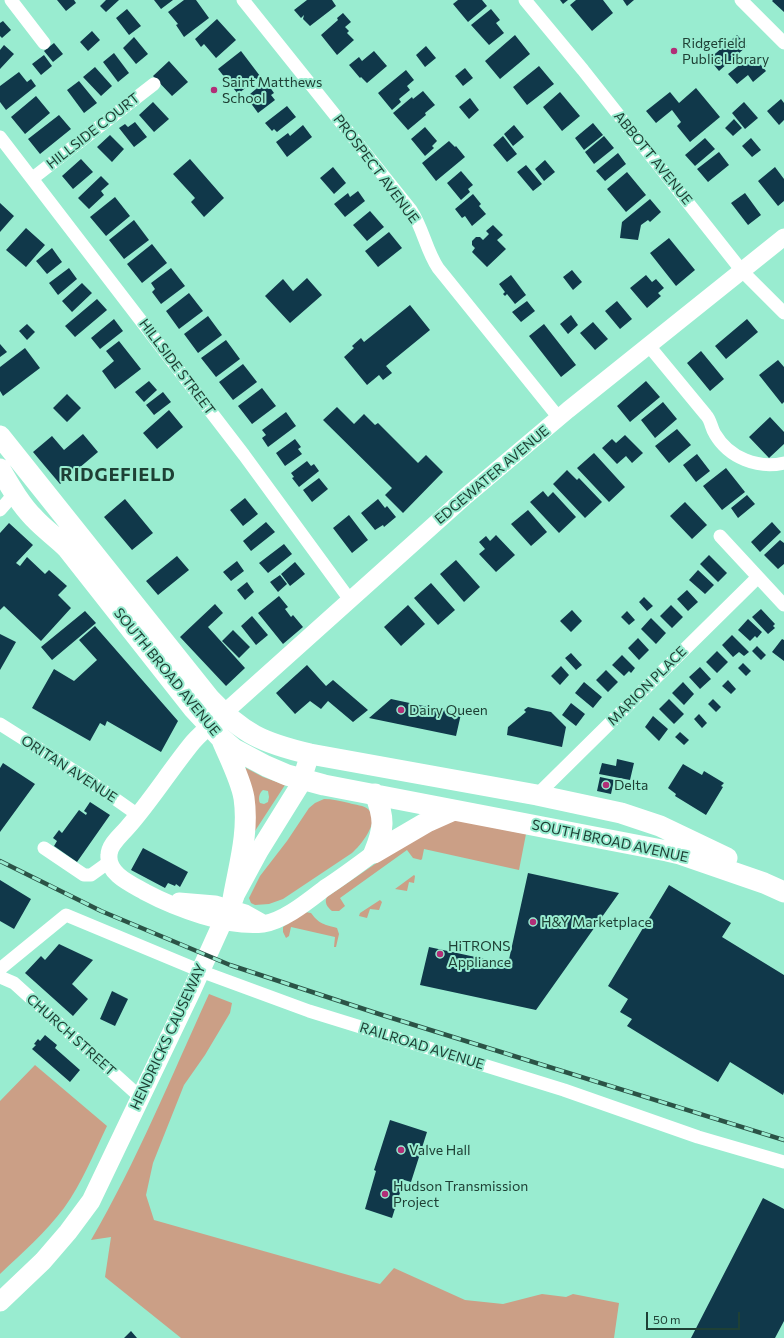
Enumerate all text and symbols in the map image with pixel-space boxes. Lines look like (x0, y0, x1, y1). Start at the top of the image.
place label: Ridgefield Public Library (682, 35, 769, 68)
marker: Ridgefield Public Library (669, 46, 679, 56)
place label: Saint Matthews School (222, 74, 322, 106)
marker: Saint Matthews School (209, 85, 219, 95)
street label: HILLSIDE COURT (43, 90, 143, 172)
street label: ABBOTT AVENUE (610, 108, 696, 208)
street label: PROSPECT AVENUE (330, 111, 422, 227)
street label: HILLSIDE STREET (135, 316, 219, 418)
street label: EDGEWATER AVENUE (431, 422, 553, 528)
district label: RIDGEFIELD (60, 464, 176, 486)
street label: SOUTH BROAD AVENUE (110, 605, 224, 739)
street label: MARION PLACE (604, 643, 690, 729)
place label: Dairy Queen (409, 702, 488, 718)
marker: Dairy Queen (396, 705, 406, 715)
street label: ORITAN AVENUE (18, 732, 120, 806)
place label: Delta (614, 777, 648, 793)
marker: Delta (601, 780, 611, 790)
street label: SOUTH BROAD AVENUE (530, 816, 690, 866)
place label: H&Y Marketplace (541, 914, 652, 930)
marker: H&Y Marketplace (528, 917, 538, 927)
place label: HiTRONS Appliance (448, 938, 511, 970)
marker: HiTRONS Appliance (435, 949, 445, 959)
street label: HENDRICKS CAUSEWAY (127, 961, 209, 1113)
street label: CHURCH STREET (23, 991, 119, 1079)
street label: RAILROAD AVENUE (358, 1019, 486, 1073)
place label: Valve Hall (409, 1142, 471, 1158)
marker: Valve Hall (396, 1145, 406, 1155)
place label: Hudson Transmission Project (393, 1178, 528, 1210)
marker: Hudson Transmission Project (380, 1189, 390, 1199)
scale bar (648, 1304, 742, 1330)
text: 50 m (653, 1312, 681, 1326)

